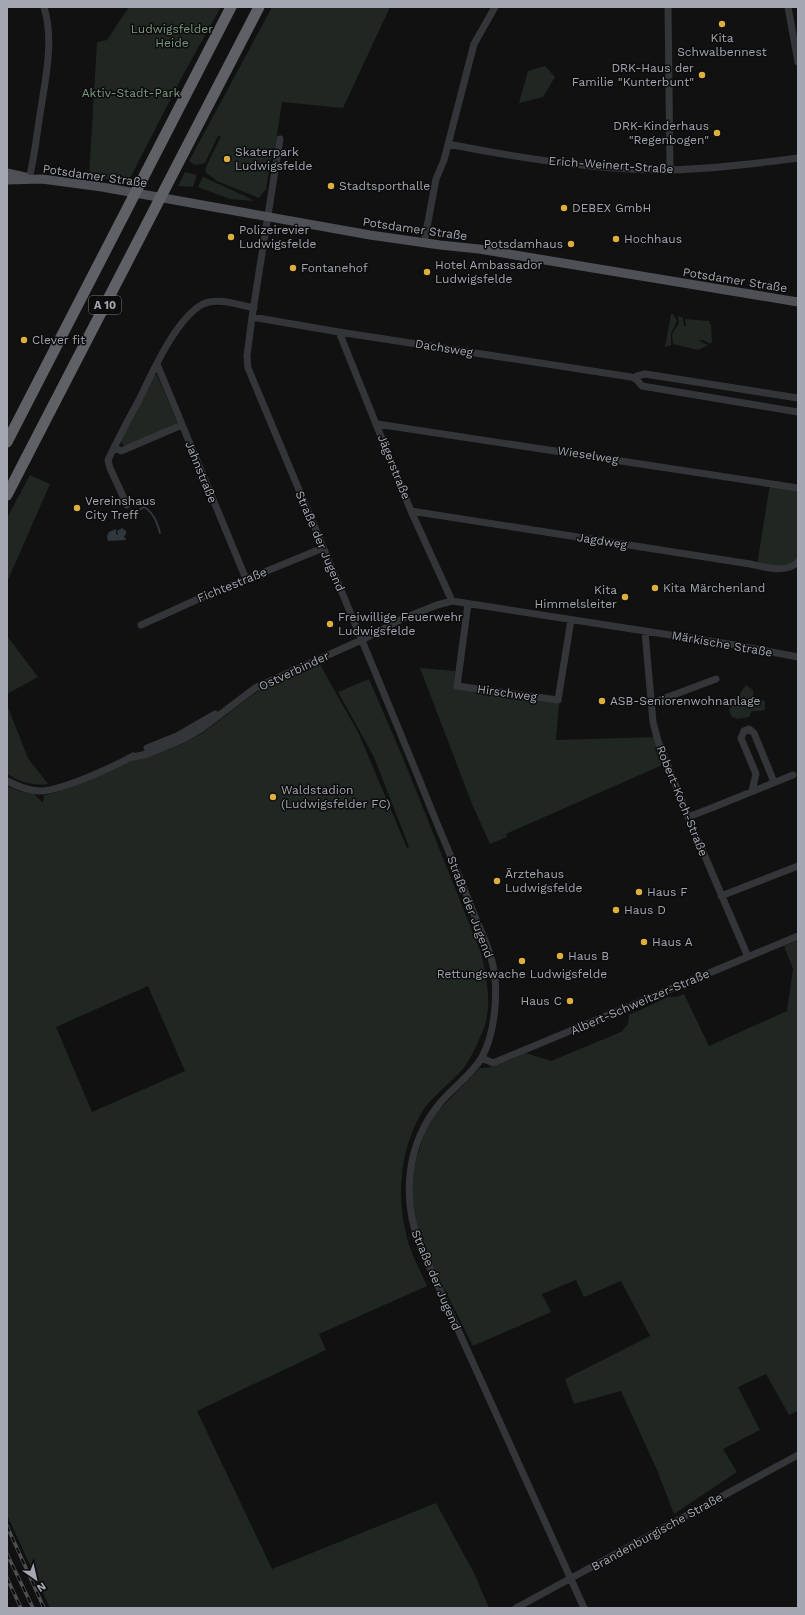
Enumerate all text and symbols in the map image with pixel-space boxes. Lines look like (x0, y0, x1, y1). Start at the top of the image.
marker: Kita Schwalbennest (717, 19, 727, 29)
park label: Ludwigsfelder Heide (131, 22, 213, 50)
place label: Kita Schwalbennest (677, 31, 767, 59)
place label: DRK-Haus der Familie "Kunterbunt" (572, 61, 694, 89)
marker: DRK-Haus der Familie "Kunterbunt" (697, 70, 707, 80)
park label: Aktiv-Stadt-Park (82, 86, 180, 100)
place label: DRK-Kinderhaus "Regenbogen" (613, 119, 709, 147)
marker: DRK-Kinderhaus "Regenbogen" (712, 128, 722, 138)
place label: Skaterpark Ludwigsfelde (235, 145, 313, 173)
marker: Skaterpark Ludwigsfelde (222, 154, 232, 164)
street label: Erich-Weinert-Straße (548, 154, 674, 176)
street label: Potsdamer Straße (42, 162, 148, 190)
place label: Stadtsporthalle (339, 179, 430, 193)
marker: Stadtsporthalle (326, 181, 336, 191)
place label: DEBEX GmbH (572, 201, 651, 215)
marker: DEBEX GmbH (559, 203, 569, 213)
street label: Potsdamer Straße (362, 215, 468, 243)
place label: Polizeirevier Ludwigsfelde (239, 223, 317, 251)
marker: Polizeirevier Ludwigsfelde (226, 232, 236, 242)
place label: Hochhaus (624, 232, 682, 246)
marker: Hochhaus (611, 234, 621, 244)
place label: Potsdamhaus (484, 237, 563, 251)
marker: Potsdamhaus (566, 239, 576, 249)
place label: Hotel Ambassador Ludwigsfelde (435, 258, 542, 286)
place label: Fontanehof (301, 261, 368, 275)
marker: Fontanehof (288, 263, 298, 273)
street label: Potsdamer Straße (682, 265, 788, 295)
marker: Hotel Ambassador Ludwigsfelde (422, 267, 432, 277)
road number: A 10 (89, 296, 121, 314)
place label: Clever fit (32, 333, 85, 347)
marker: Clever fit (19, 335, 29, 345)
street label: Dachsweg (414, 336, 475, 360)
street label: Jägerstraße (375, 433, 413, 501)
street label: Jahnstraße (182, 439, 220, 505)
street label: Wieselweg (557, 443, 620, 467)
street label: Straße der Jugend (292, 489, 348, 593)
place label: Vereinshaus City Treff (85, 494, 156, 522)
marker: Vereinshaus City Treff (72, 503, 82, 513)
street label: Jagdweg (576, 530, 629, 552)
street label: Fichtestraße (195, 565, 269, 605)
place label: Kita Märchenland (663, 581, 765, 595)
place label: Kita Himmelsleiter (535, 583, 617, 611)
marker: Kita Märchenland (650, 583, 660, 593)
marker: Kita Himmelsleiter (620, 592, 630, 602)
place label: Freiwillige Feuerwehr Ludwigsfelde (338, 610, 463, 638)
marker: Freiwillige Feuerwehr Ludwigsfelde (325, 619, 335, 629)
street label: Märkische Straße (671, 628, 773, 660)
street label: Ostverbinder (257, 649, 331, 693)
street label: Hirschweg (476, 682, 538, 704)
place label: ASB-Seniorenwohnanlage (610, 694, 761, 708)
marker: ASB-Seniorenwohnanlage (597, 696, 607, 706)
street label: Robert-Koch-Straße (653, 744, 711, 858)
place label: Waldstadion (Ludwigsfelder FC) (281, 783, 391, 811)
marker: Waldstadion (Ludwigsfelder FC) (268, 792, 278, 802)
street label: Straße der Jugend (444, 854, 496, 960)
place label: Ärztehaus Ludwigsfelde (505, 867, 583, 895)
marker: Ärztehaus Ludwigsfelde (492, 876, 502, 886)
place label: Haus F (647, 885, 688, 899)
marker: Haus F (634, 887, 644, 897)
place label: Haus D (624, 903, 666, 917)
marker: Haus D (611, 905, 621, 915)
place label: Haus A (652, 935, 693, 949)
marker: Haus A (639, 937, 649, 947)
place label: Haus B (568, 949, 609, 963)
marker: Haus B (555, 951, 565, 961)
marker: Rettungswache Ludwigsfelde (517, 956, 527, 966)
street label: Albert-Schweitzer-Straße (568, 966, 712, 1038)
place label: Rettungswache Ludwigsfelde (437, 967, 607, 981)
place label: Haus C (520, 994, 562, 1008)
marker: Haus C (565, 996, 575, 1006)
street label: Straße der Jugend (408, 1228, 464, 1332)
street label: Brandenburgische Straße (589, 1490, 725, 1574)
north arrow (16, 1559, 56, 1599)
text: N (34, 1579, 48, 1595)

